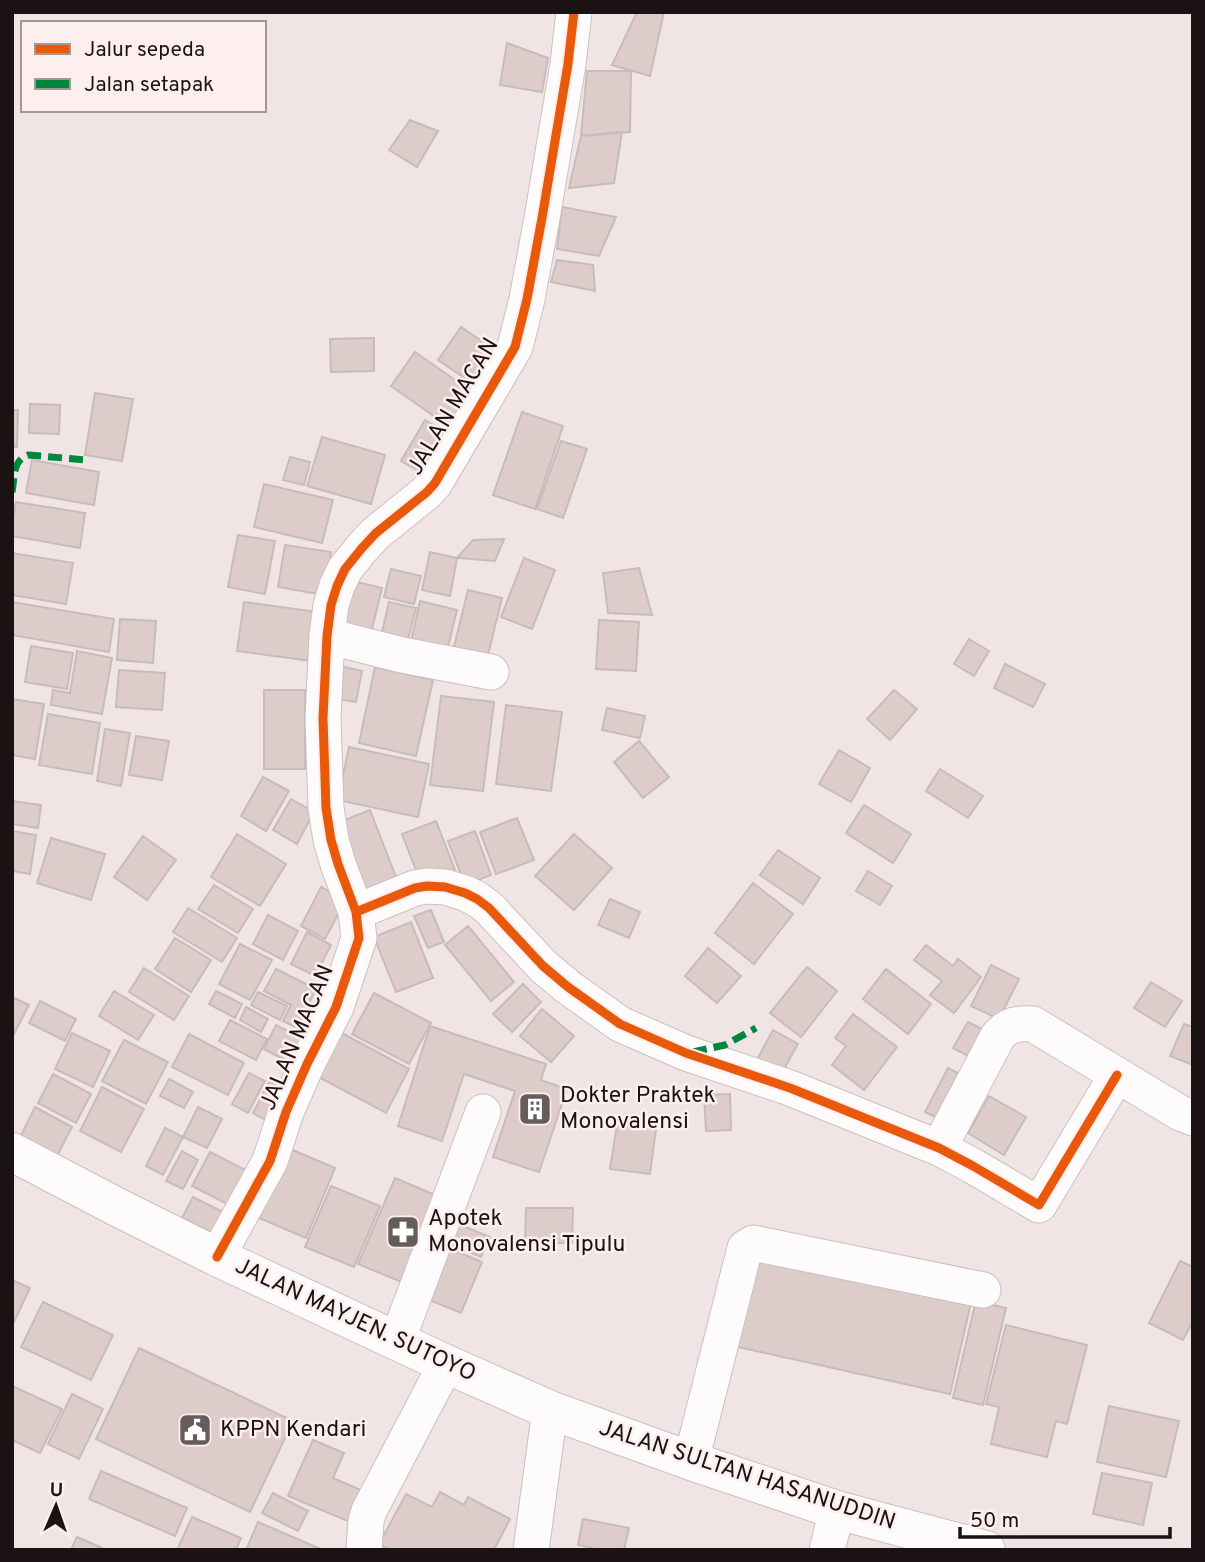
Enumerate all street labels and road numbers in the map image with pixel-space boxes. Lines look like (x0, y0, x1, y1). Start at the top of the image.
street label: JALAN MACAN (402, 333, 506, 481)
street label: JALAN MACAN (254, 961, 342, 1115)
street label: JALAN MAYJEN. SUTOYO (230, 1252, 480, 1390)
street label: JALAN SULTAN HASANUDDIN (595, 1414, 899, 1538)

